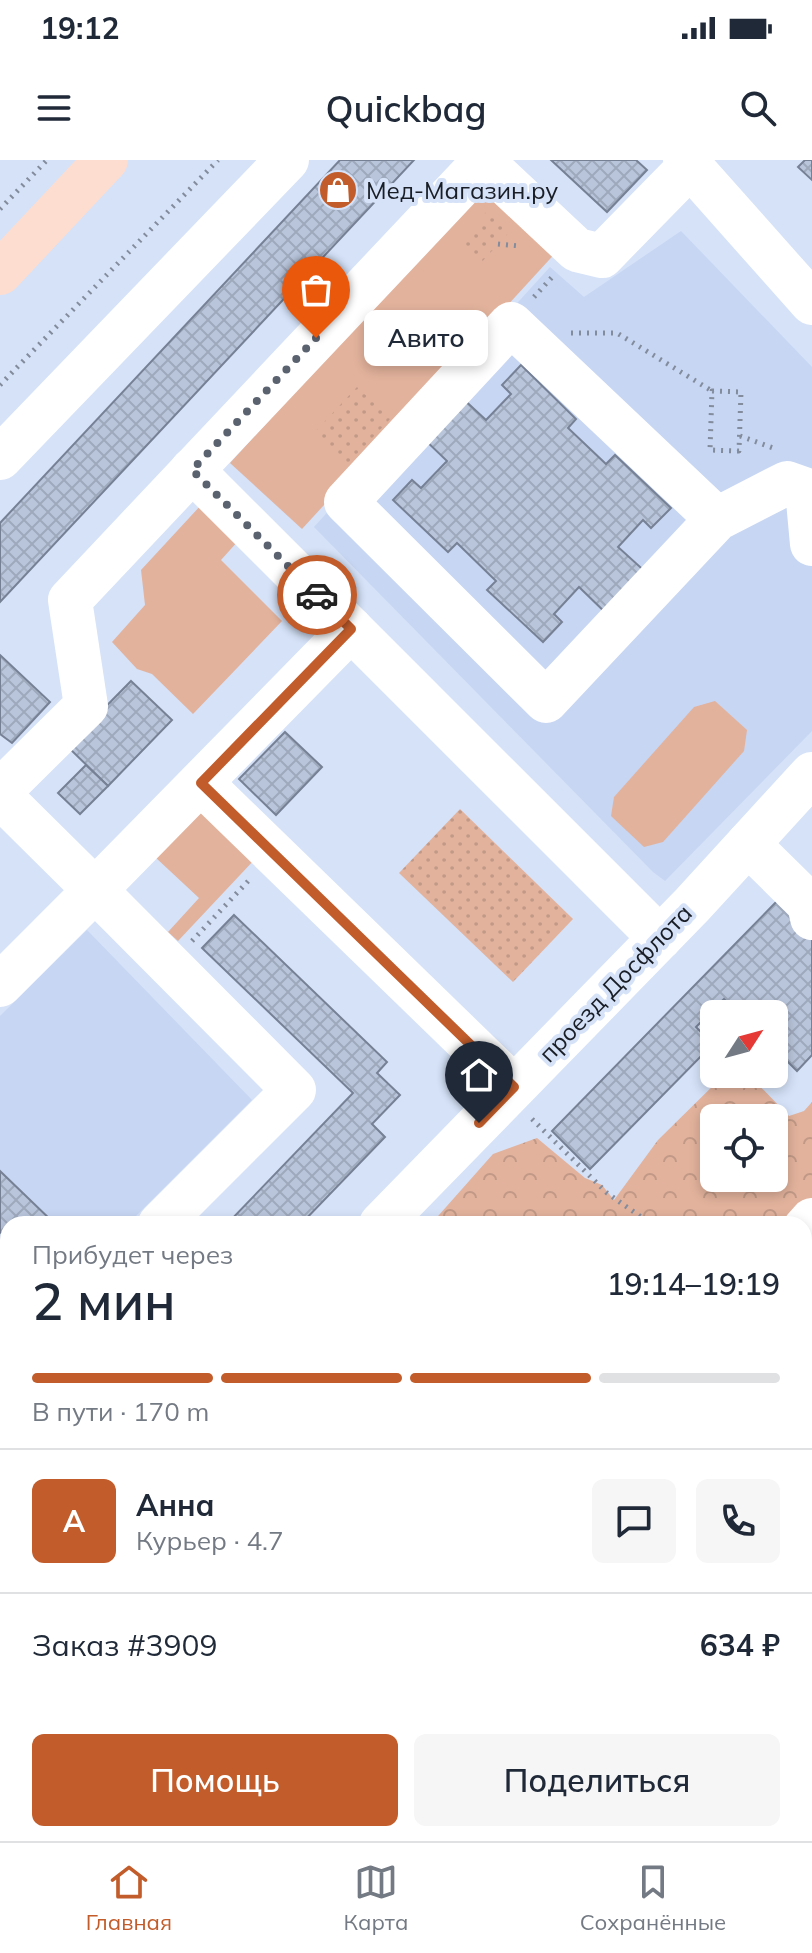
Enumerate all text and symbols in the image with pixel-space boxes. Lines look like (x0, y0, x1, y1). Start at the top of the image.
text: 19:12 (40, 9, 119, 47)
icon: menu (32, 86, 76, 130)
text: Quickbag (325, 86, 487, 131)
icon: search (736, 86, 780, 130)
shop icon: Мед-Магазин.ру (317, 169, 359, 211)
place label: Мед-Магазин.ру (366, 175, 558, 205)
pin (282, 256, 350, 338)
icon: bag (294, 268, 338, 312)
callout: Авито (364, 310, 488, 366)
text: Авито (387, 321, 465, 354)
courier (277, 555, 357, 635)
icon: car (295, 573, 339, 617)
street label: проезд Досфлота (532, 898, 698, 1068)
north arrow (700, 1000, 788, 1088)
map controls (700, 1000, 788, 1192)
pin (445, 1041, 513, 1123)
icon: home (457, 1053, 501, 1097)
button: locate (700, 1104, 788, 1192)
text: Прибудет через (32, 1238, 233, 1271)
text: 19:14–19:19 (607, 1265, 780, 1303)
text: 2 мин (32, 1268, 176, 1333)
text: В пути · 170 m (32, 1395, 209, 1428)
button: chat (592, 1479, 676, 1563)
button: phone (696, 1479, 780, 1563)
text: Анна (136, 1486, 215, 1524)
text: А (63, 1502, 85, 1540)
text: Курьер · 4.7 (136, 1524, 284, 1557)
text: Заказ #3909 (32, 1626, 217, 1664)
text: 634 ₽ (700, 1626, 780, 1664)
button: Помощь (32, 1734, 398, 1826)
button: Поделиться (414, 1734, 780, 1826)
tab: Главная (86, 1860, 172, 1936)
tab: Карта (344, 1860, 408, 1936)
tab: Сохранённые (580, 1860, 726, 1936)

